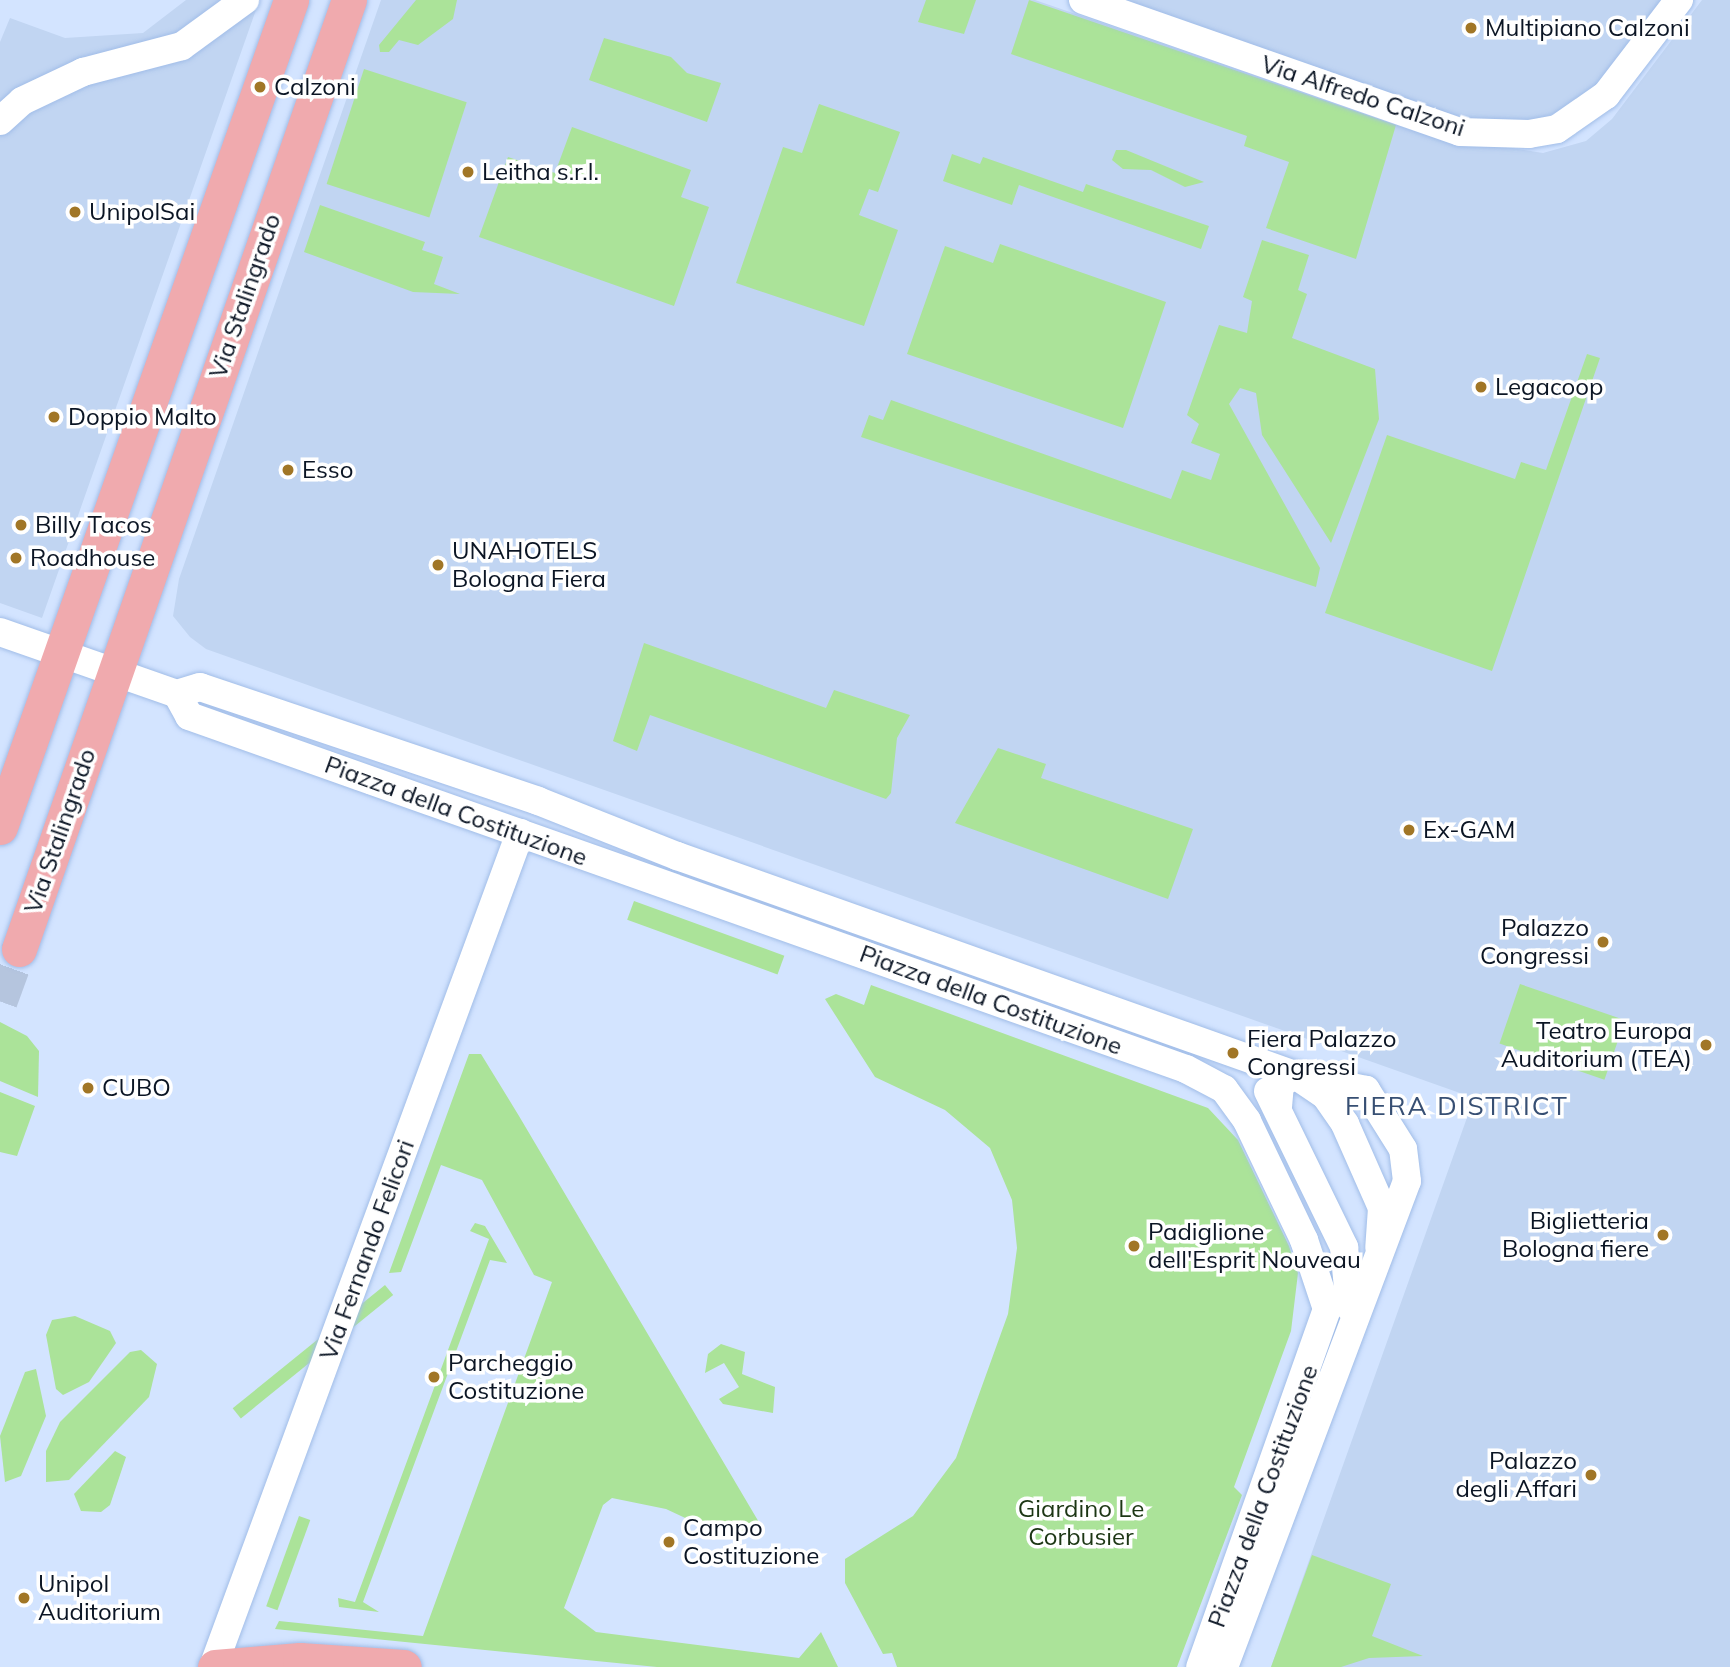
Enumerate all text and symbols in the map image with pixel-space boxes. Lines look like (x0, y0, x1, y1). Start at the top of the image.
place label: Multipiano Calzoni (1485, 14, 1690, 42)
marker: Multipiano Calzoni (1463, 20, 1479, 36)
street label: Via Alfredo Calzoni (1258, 49, 1468, 143)
place label: Calzoni (274, 73, 356, 101)
marker: Calzoni (252, 79, 268, 95)
place label: Leitha s.r.l. (482, 158, 599, 186)
marker: Leitha s.r.l. (460, 164, 476, 180)
place label: UnipolSai (89, 198, 195, 226)
marker: UnipolSai (67, 204, 83, 220)
street label: Via Stalingrado (203, 210, 287, 382)
place label: Legacoop (1495, 373, 1603, 401)
marker: Legacoop (1473, 379, 1489, 395)
place label: Doppio Malto (68, 403, 217, 431)
marker: Doppio Malto (46, 409, 62, 425)
place label: Esso (302, 456, 353, 484)
marker: Esso (280, 462, 296, 478)
place label: Billy Tacos (35, 511, 152, 539)
marker: Billy Tacos (13, 517, 29, 533)
place label: UNAHOTELS Bologna Fiera (452, 537, 606, 593)
place label: Roadhouse (30, 544, 155, 572)
marker: Roadhouse (8, 550, 24, 566)
marker: UNAHOTELS Bologna Fiera (430, 557, 446, 573)
street label: Via Stalingrado (18, 745, 102, 917)
street label: Piazza della Costituzione (321, 750, 591, 872)
place label: Ex-GAM (1423, 816, 1515, 844)
marker: Ex-GAM (1401, 822, 1417, 838)
place label: Palazzo Congressi (1480, 914, 1589, 970)
marker: Palazzo Congressi (1595, 934, 1611, 950)
street label: Piazza della Costituzione (856, 939, 1126, 1061)
place label: Teatro Europa Auditorium (TEA) (1501, 1017, 1692, 1073)
place label: Fiera Palazzo Congressi (1247, 1025, 1396, 1081)
marker: Teatro Europa Auditorium (TEA) (1698, 1037, 1714, 1053)
marker: Fiera Palazzo Congressi (1225, 1045, 1241, 1061)
place label: CUBO (102, 1074, 171, 1102)
marker: CUBO (80, 1080, 96, 1096)
district label: FIERA DISTRICT (1347, 1090, 1567, 1122)
street label: Via Fernando Felicori (314, 1136, 420, 1364)
place label: Biglietteria Bologna fiere (1502, 1207, 1649, 1263)
place label: Padiglione dell'Esprit Nouveau (1148, 1218, 1361, 1274)
marker: Biglietteria Bologna fiere (1655, 1227, 1671, 1243)
marker: Padiglione dell'Esprit Nouveau (1126, 1238, 1142, 1254)
place label: Parcheggio Costituzione (448, 1349, 584, 1405)
street label: Piazza della Costituzione (1202, 1361, 1324, 1631)
marker: Parcheggio Costituzione (426, 1369, 442, 1385)
place label: Palazzo degli Affari (1455, 1447, 1577, 1503)
marker: Palazzo degli Affari (1583, 1467, 1599, 1483)
park label: Giardino Le Corbusier (1018, 1495, 1144, 1551)
place label: Campo Costituzione (683, 1514, 819, 1570)
marker: Campo Costituzione (661, 1534, 677, 1550)
place label: Unipol Auditorium (38, 1570, 161, 1626)
marker: Unipol Auditorium (16, 1590, 32, 1606)

